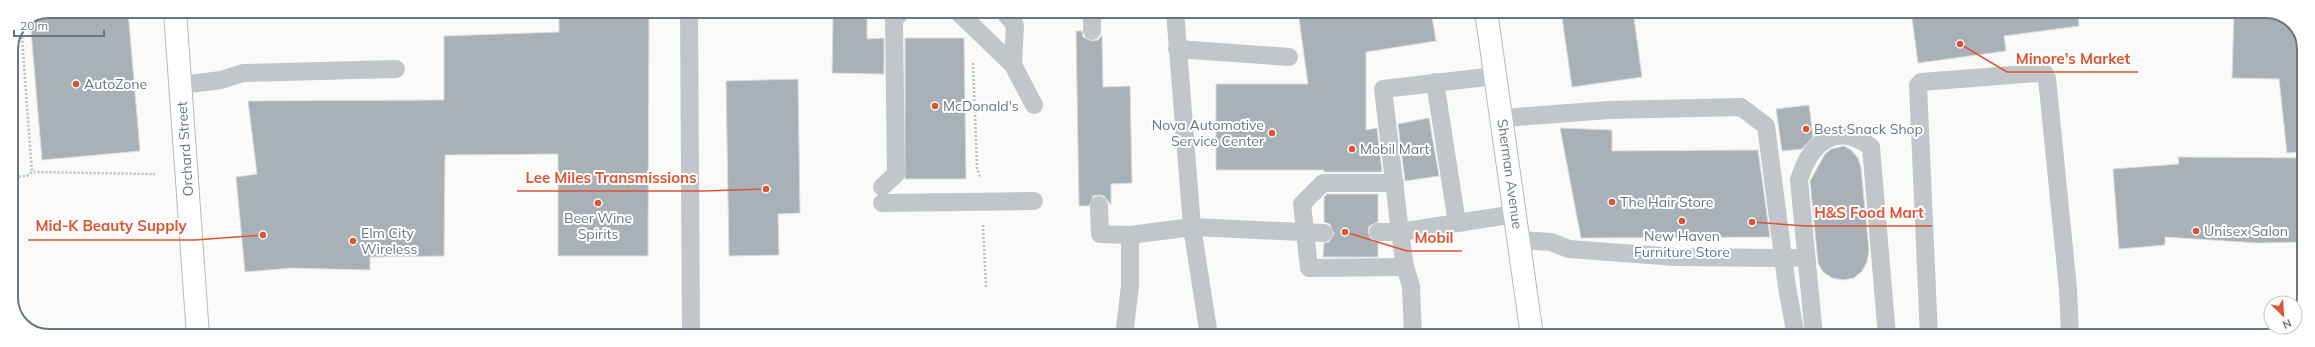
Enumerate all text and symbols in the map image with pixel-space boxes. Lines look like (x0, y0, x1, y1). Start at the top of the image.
scale bar (14, 12, 104, 38)
text: 20 m (20, 18, 48, 33)
callout: Minore's Market (2007, 45, 2138, 72)
text: Minore's Market (2016, 49, 2131, 68)
place label: AutoZone (84, 75, 147, 93)
marker: AutoZone (71, 79, 81, 89)
place label: McDonald's (943, 97, 1019, 115)
street label: Orchard Street (173, 101, 197, 197)
marker: McDonald's (930, 101, 940, 111)
place label: Nova Automotive Service Center (1152, 116, 1265, 150)
street label: Sherman Avenue (1493, 118, 1527, 230)
place label: Best Snack Shop (1814, 120, 1923, 138)
marker: Best Snack Shop (1801, 124, 1811, 134)
marker: Nova Automotive Service Center (1267, 128, 1277, 138)
place label: Mobil Mart (1360, 140, 1430, 158)
marker: Mobil Mart (1347, 144, 1357, 154)
callout: Lee Miles Transmissions (517, 164, 704, 191)
text: Lee Miles Transmissions (525, 168, 697, 187)
place label: The Hair Store (1620, 193, 1713, 211)
marker: The Hair Store (1607, 197, 1617, 207)
marker: Beer Wine Spirits (593, 198, 603, 208)
callout: H&S Food Mart (1806, 199, 1932, 226)
text: H&S Food Mart (1814, 203, 1924, 222)
place label: Beer Wine Spirits (564, 209, 632, 243)
callout: Mid-K Beauty Supply (28, 213, 195, 240)
text: Mid-K Beauty Supply (35, 216, 187, 235)
marker: New Haven Furniture Store (1677, 216, 1687, 226)
place label: Unisex Salon (2204, 222, 2288, 240)
place label: Elm City Wireless (361, 224, 417, 258)
callout: Mobil (1407, 224, 1462, 251)
marker: Unisex Salon (2191, 226, 2201, 236)
place label: New Haven Furniture Store (1634, 227, 1730, 261)
text: Mobil (1414, 228, 1454, 247)
marker: Elm City Wireless (348, 236, 358, 246)
north arrow (2263, 295, 2303, 335)
text: N (2281, 316, 2294, 332)

